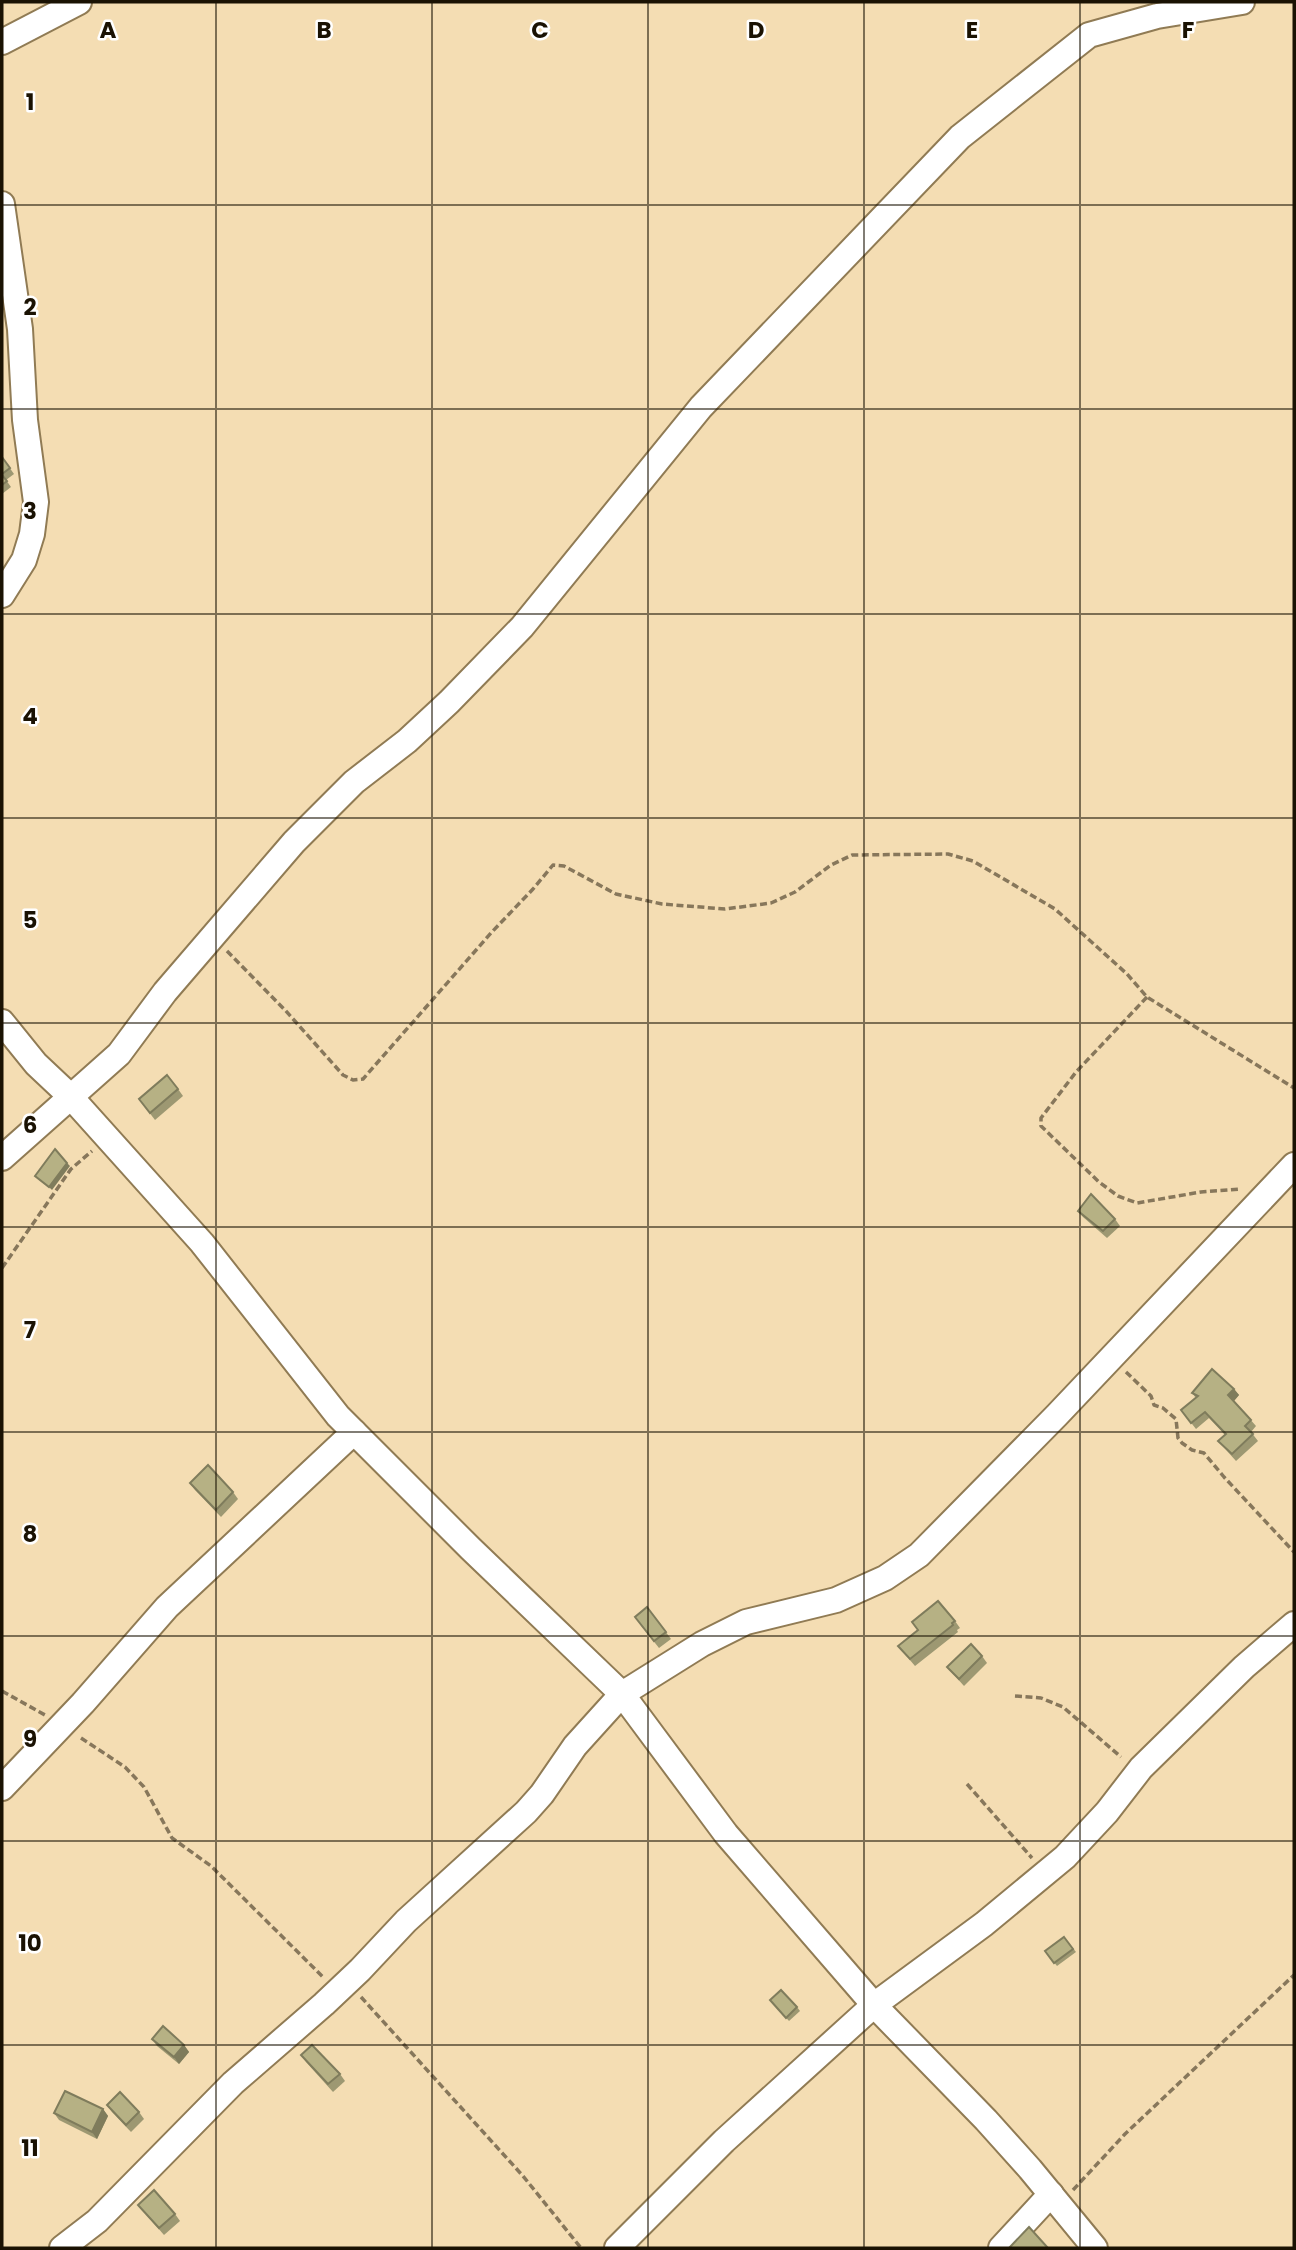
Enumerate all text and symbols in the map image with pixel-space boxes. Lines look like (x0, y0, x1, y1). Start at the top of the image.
text: A (100, 14, 117, 46)
text: B (316, 14, 332, 46)
text: C (531, 14, 549, 46)
text: D (748, 14, 764, 46)
text: E (966, 14, 978, 46)
text: F (1182, 14, 1194, 46)
text: 1 (26, 86, 34, 118)
text: 2 (23, 291, 37, 323)
text: 3 (23, 495, 37, 527)
text: 4 (22, 700, 38, 732)
text: 5 (23, 904, 37, 936)
text: 6 (23, 1109, 37, 1141)
text: 7 (24, 1314, 36, 1346)
text: 8 (23, 1518, 37, 1550)
text: 9 (23, 1723, 37, 1755)
text: 10 (18, 1927, 42, 1959)
text: 11 (21, 2132, 39, 2164)

